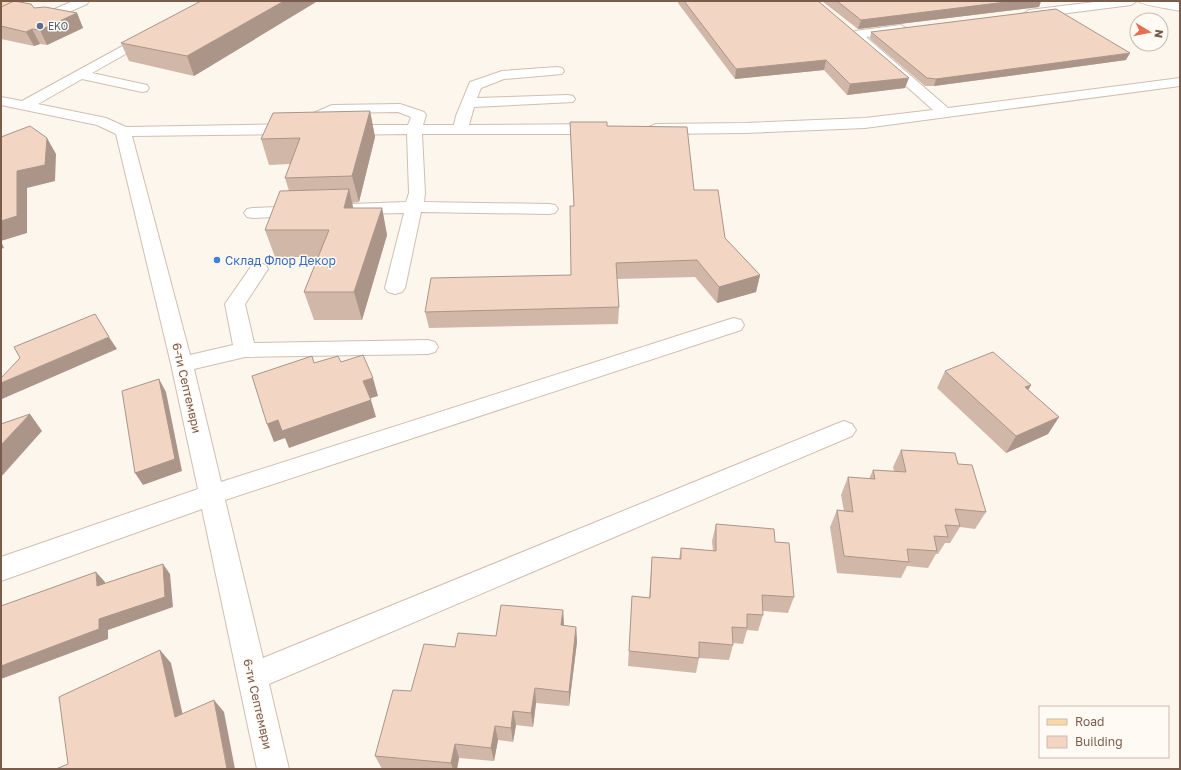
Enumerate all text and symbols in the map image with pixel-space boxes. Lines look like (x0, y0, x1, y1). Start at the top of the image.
north arrow (1129, 12, 1169, 52)
place label: EKO (48, 20, 68, 32)
marker: EKO (35, 21, 45, 31)
text: N (1152, 29, 1166, 39)
place label: Склад Флор Декор (225, 253, 336, 268)
marker: Склад Флор Декор (212, 255, 222, 265)
street label: 6-ти Септември (169, 341, 205, 435)
street label: 6-ти Септември (240, 657, 276, 751)
legend (1039, 706, 1169, 758)
text: Road (1075, 714, 1104, 729)
text: Building (1075, 734, 1123, 749)

